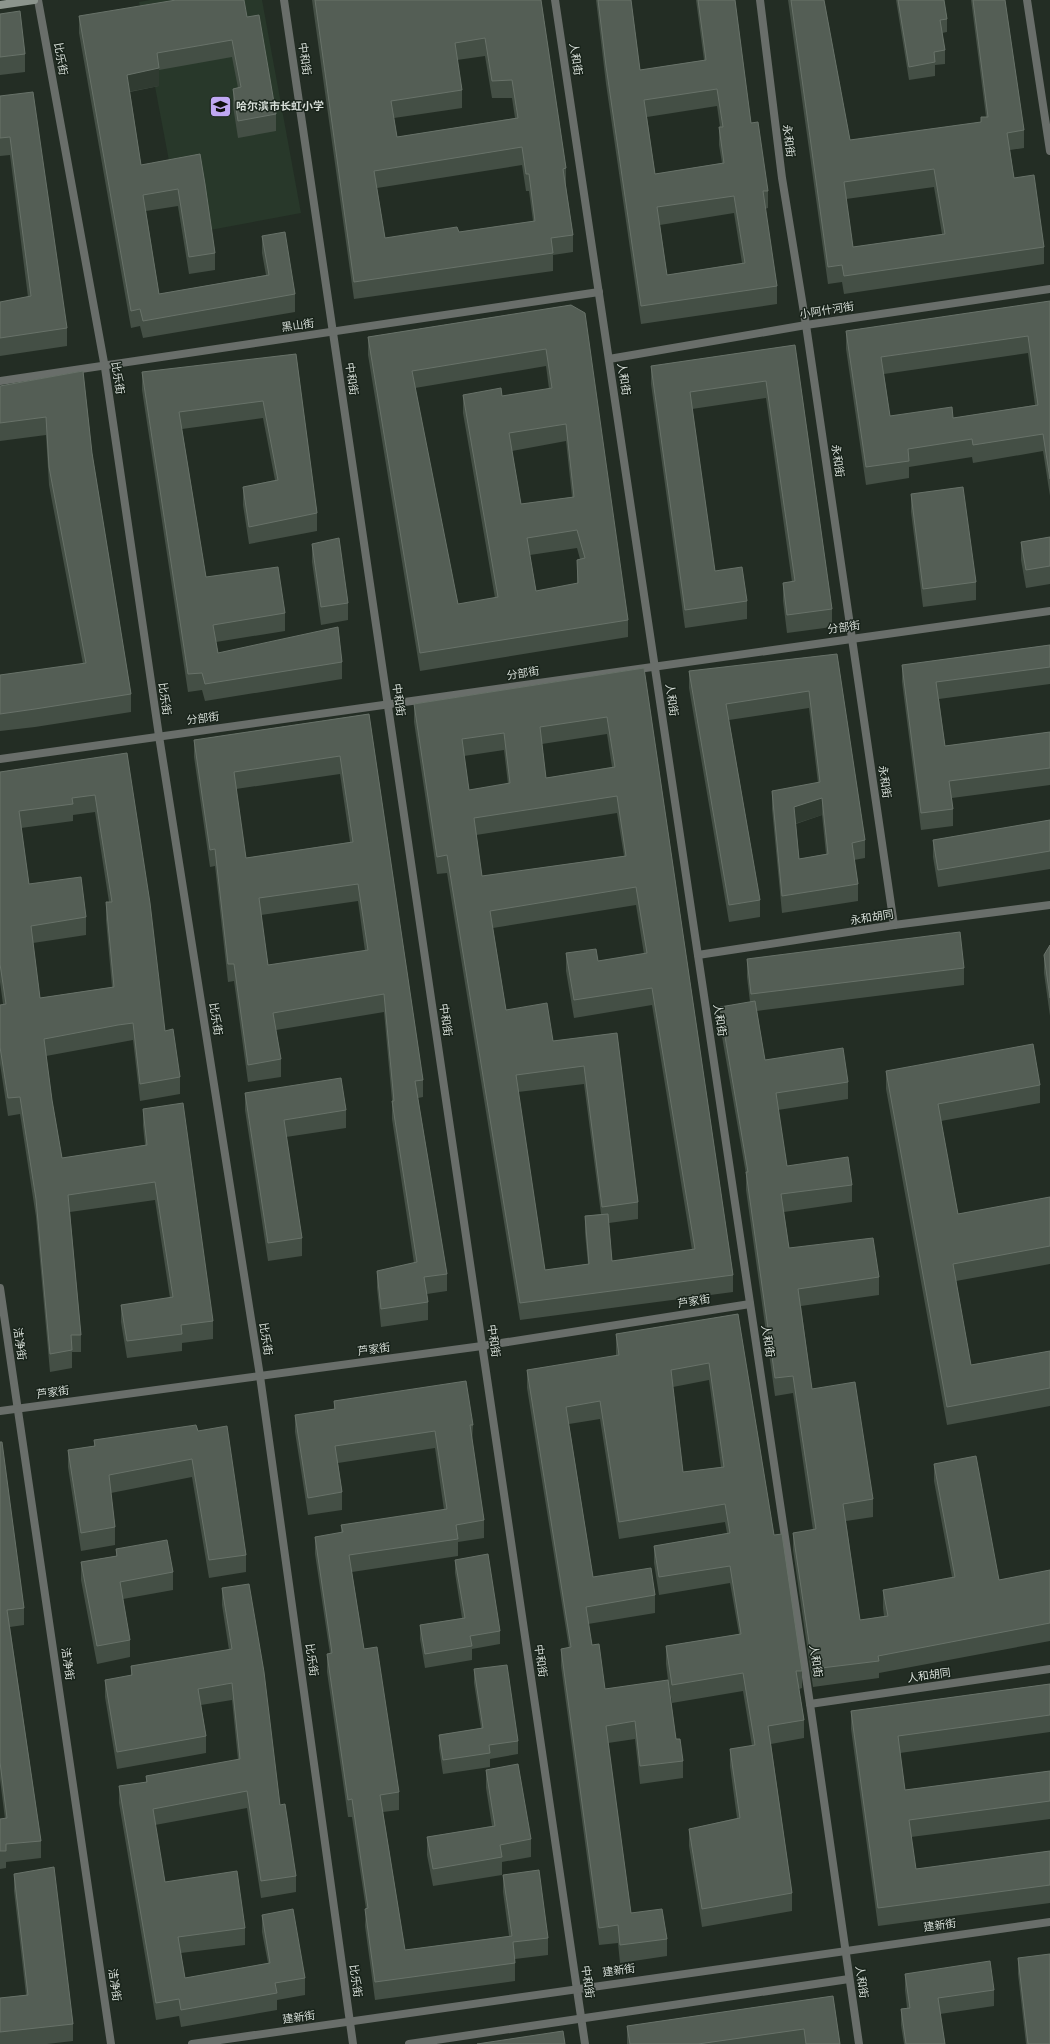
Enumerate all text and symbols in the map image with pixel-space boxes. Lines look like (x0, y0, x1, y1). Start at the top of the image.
street label: 比乐街 (50, 42, 70, 76)
street label: 中和街 (295, 42, 313, 76)
street label: 人和街 (566, 42, 584, 76)
school or university icon: 哈尔滨市长虹小学 (207, 94, 233, 120)
place label: 哈尔滨市长虹小学 (236, 100, 324, 114)
street label: 永和街 (779, 124, 797, 158)
street label: 小阿什河街 (799, 300, 855, 322)
street label: 黑山街 (281, 317, 315, 335)
street label: 比乐街 (108, 361, 126, 395)
street label: 中和街 (342, 362, 360, 396)
street label: 人和街 (614, 362, 632, 396)
street label: 永和街 (828, 444, 846, 478)
street label: 分部街 (827, 619, 861, 637)
street label: 分部街 (506, 665, 540, 683)
street label: 比乐街 (155, 682, 173, 716)
street label: 中和街 (389, 683, 407, 717)
street label: 人和街 (662, 683, 680, 717)
street label: 分部街 (186, 710, 220, 728)
street label: 永和街 (875, 765, 893, 799)
street label: 永和胡同 (849, 908, 895, 928)
street label: 比乐街 (206, 1002, 224, 1036)
street label: 中和街 (436, 1003, 454, 1037)
street label: 人和街 (710, 1003, 728, 1037)
street label: 芦家街 (677, 1293, 711, 1311)
street label: 比乐街 (256, 1322, 274, 1356)
street label: 中和街 (484, 1324, 502, 1358)
street label: 人和街 (758, 1324, 776, 1358)
street label: 洁净街 (10, 1327, 28, 1361)
street label: 芦家街 (357, 1341, 391, 1359)
street label: 芦家街 (36, 1384, 70, 1402)
street label: 比乐街 (302, 1643, 320, 1677)
street label: 中和街 (531, 1644, 549, 1678)
street label: 人和街 (806, 1644, 824, 1678)
street label: 洁净街 (58, 1647, 76, 1681)
street label: 人和胡同 (906, 1666, 952, 1686)
street label: 建新街 (923, 1917, 957, 1935)
street label: 建新街 (602, 1962, 636, 1980)
street label: 比乐街 (346, 1964, 364, 1998)
street label: 中和街 (578, 1965, 596, 1999)
street label: 人和街 (852, 1965, 870, 1999)
street label: 洁净街 (105, 1968, 123, 2002)
street label: 建新街 (282, 2009, 316, 2027)

